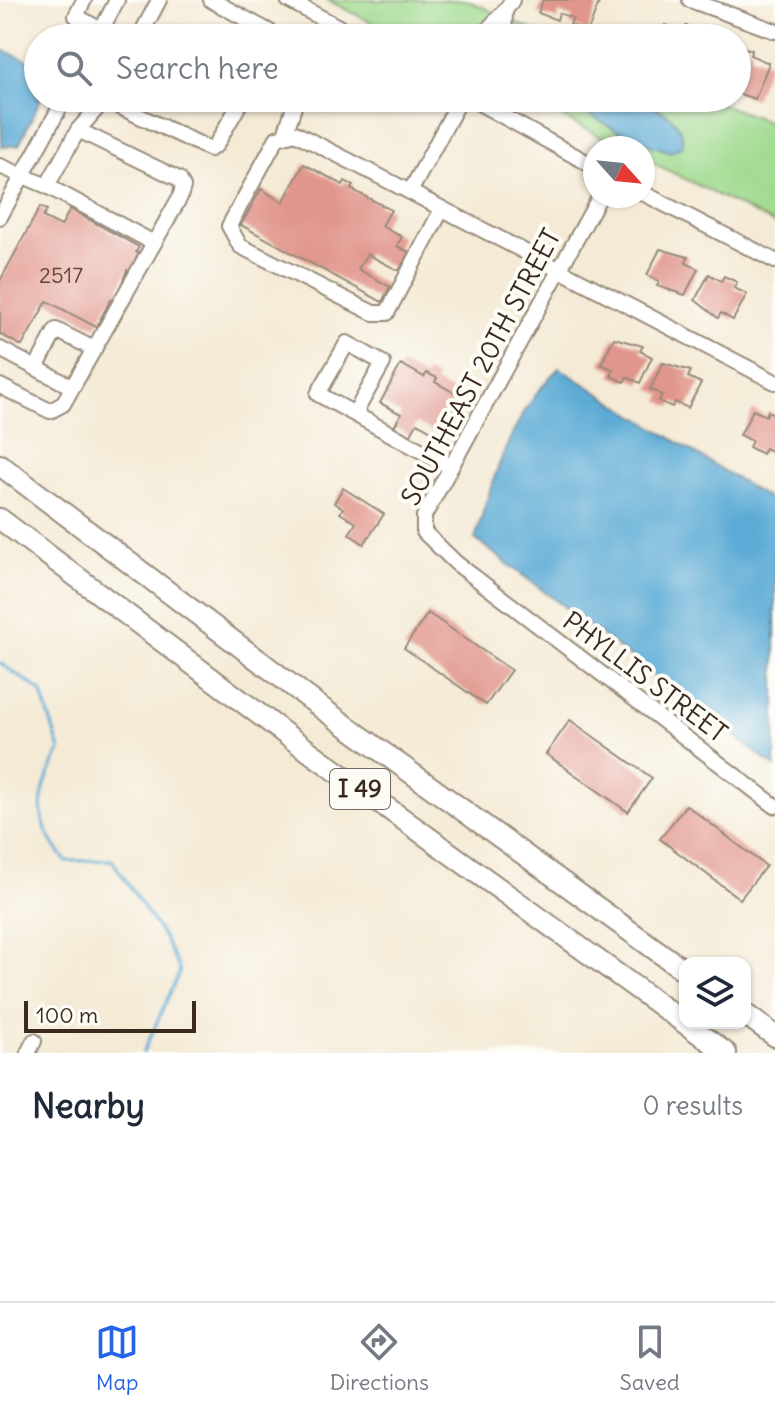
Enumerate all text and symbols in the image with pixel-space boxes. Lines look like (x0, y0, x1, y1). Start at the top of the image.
search box (24, 24, 751, 112)
icon: search (52, 46, 96, 90)
text: Search here (116, 49, 279, 87)
north arrow (583, 136, 655, 208)
street label: SOUTHEAST 20TH STREET (394, 223, 568, 511)
house number: 2517 (39, 261, 83, 289)
street label: PHYLLIS STREET (556, 604, 734, 749)
road number: I 49 (330, 769, 390, 809)
map controls (679, 957, 751, 1029)
button: layers (679, 957, 751, 1029)
scale bar (24, 997, 196, 1033)
text: 100 m (36, 1001, 98, 1029)
text: Nearby (32, 1084, 145, 1127)
text: 0 results (642, 1089, 743, 1122)
tab: Map (95, 1320, 139, 1396)
tab: Directions (330, 1320, 429, 1396)
tab: Saved (619, 1320, 680, 1396)

